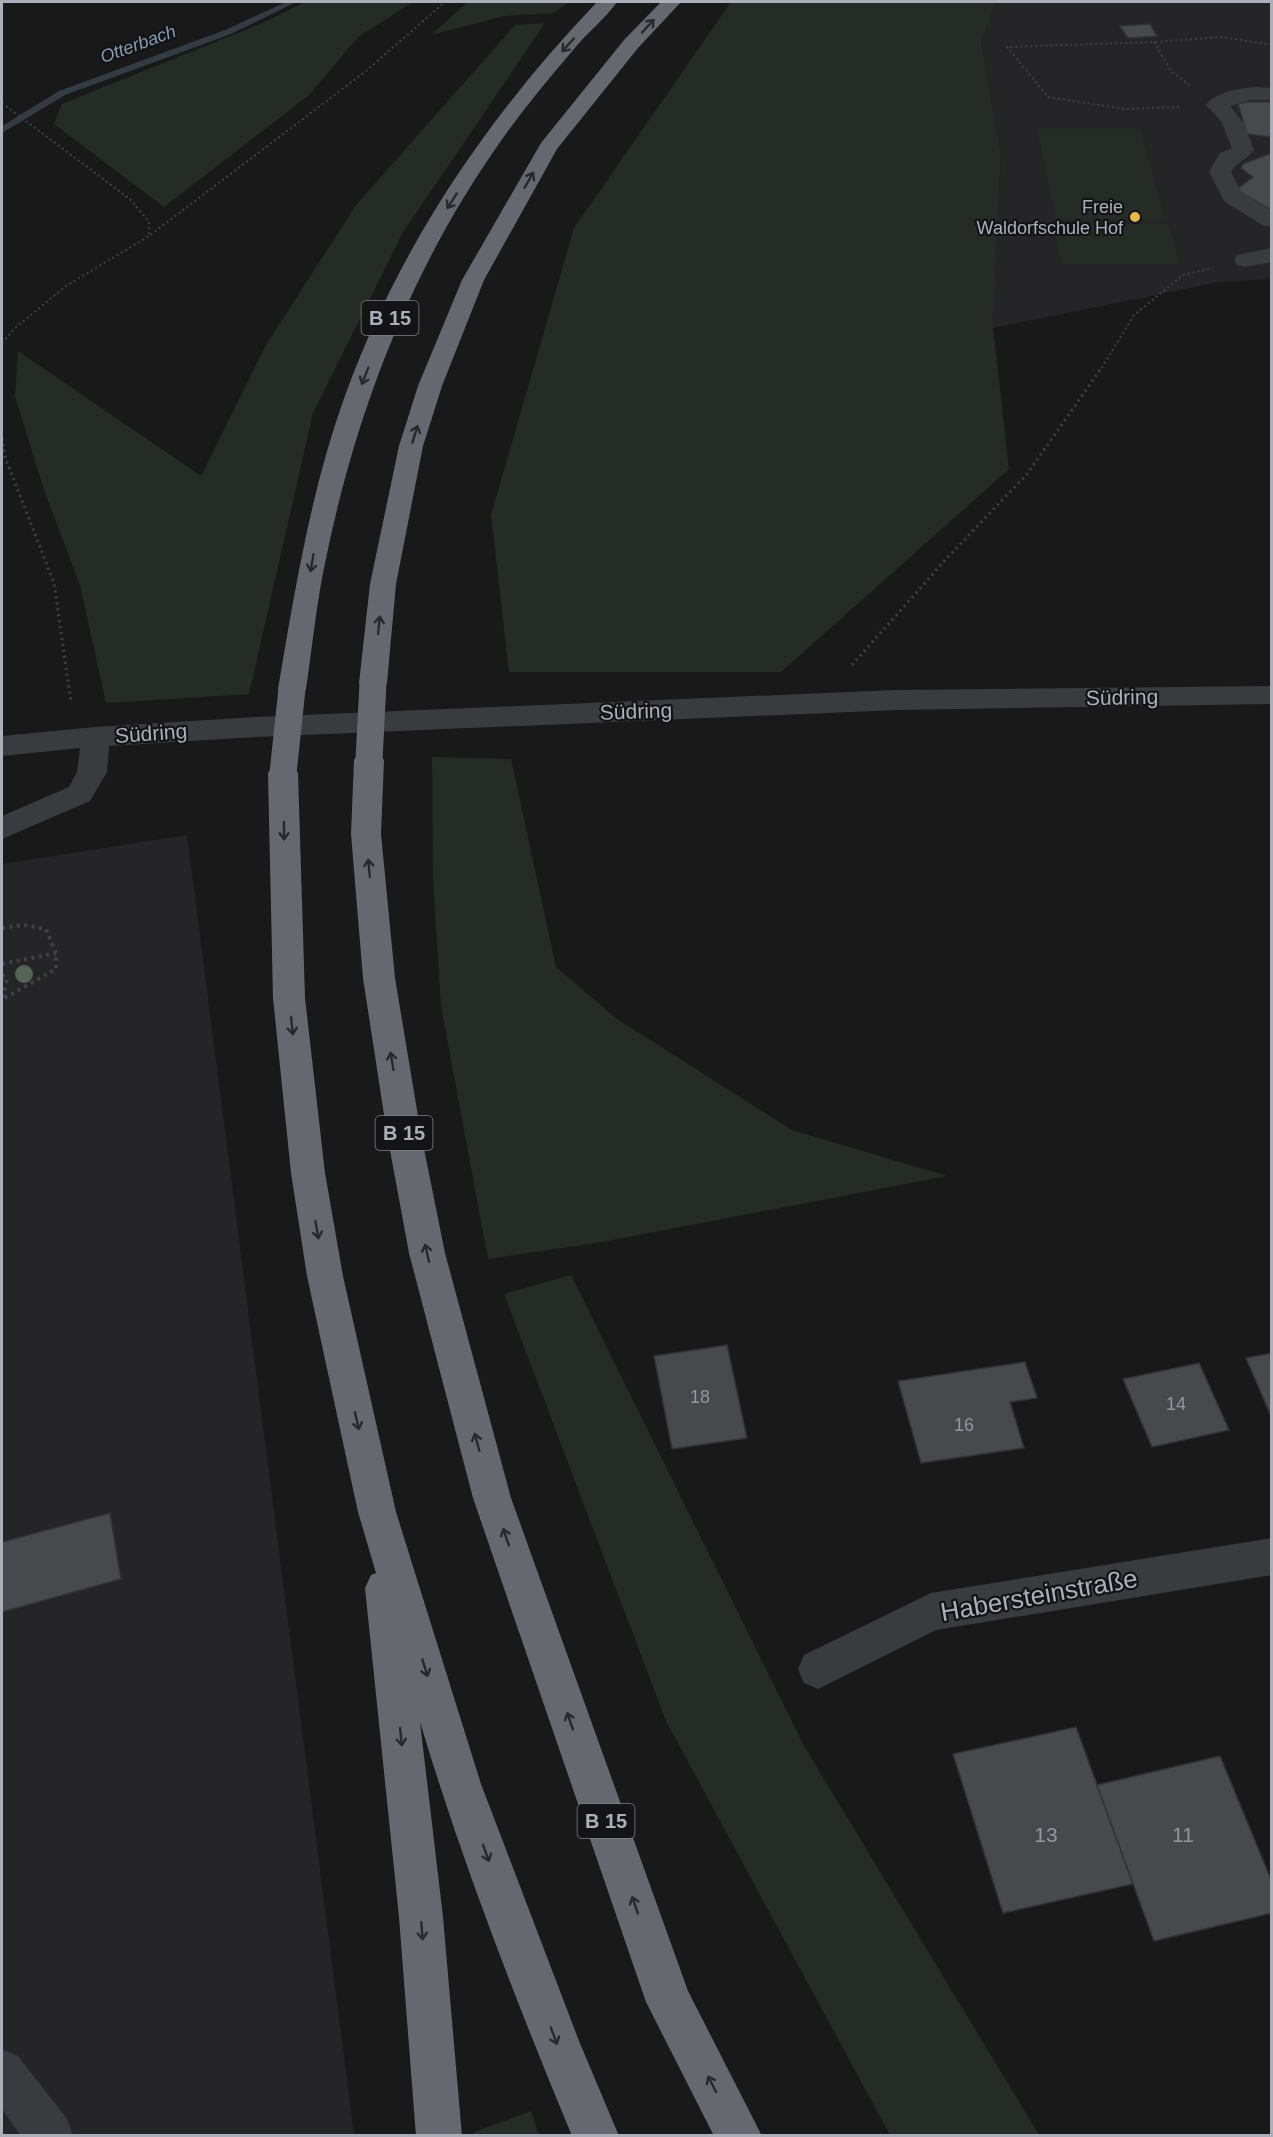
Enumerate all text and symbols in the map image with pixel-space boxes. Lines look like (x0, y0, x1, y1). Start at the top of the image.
one-way arrow (641, 19, 655, 34)
water label: Otterbach (97, 21, 179, 67)
one-way arrow (561, 37, 575, 52)
one-way arrow (523, 172, 535, 189)
one-way arrow (446, 193, 458, 209)
place label: Freie Waldorfschule Hof (977, 197, 1124, 238)
marker: Freie Waldorfschule Hof (1128, 210, 1142, 224)
road number: B 15 (362, 301, 418, 335)
one-way arrow (359, 366, 370, 384)
one-way arrow (410, 425, 421, 444)
one-way arrow (307, 553, 318, 572)
one-way arrow (374, 616, 385, 636)
street label: Südring (1086, 685, 1158, 709)
street label: Südring (599, 698, 673, 724)
street label: Südring (114, 719, 188, 747)
one-way arrow (278, 821, 290, 841)
one-way arrow (363, 858, 374, 878)
one-way arrow (287, 1016, 298, 1035)
one-way arrow (386, 1052, 397, 1072)
road number: B 15 (376, 1116, 432, 1150)
one-way arrow (312, 1220, 323, 1240)
one-way arrow (421, 1244, 432, 1263)
house number: 18 (690, 1387, 710, 1407)
house number: 14 (1166, 1394, 1186, 1414)
one-way arrow (351, 1412, 363, 1431)
house number: 16 (954, 1415, 974, 1435)
one-way arrow (471, 1432, 482, 1451)
one-way arrow (499, 1528, 510, 1547)
street label: Habersteinstraße (938, 1563, 1140, 1627)
one-way arrow (420, 1658, 431, 1677)
one-way arrow (564, 1712, 575, 1731)
one-way arrow (396, 1726, 407, 1746)
road number: B 15 (578, 1804, 634, 1838)
house number: 13 (1034, 1823, 1058, 1846)
house number: 11 (1172, 1823, 1194, 1846)
one-way arrow (481, 1843, 492, 1862)
one-way arrow (629, 1896, 640, 1915)
one-way arrow (417, 1920, 428, 1940)
one-way arrow (549, 2026, 560, 2045)
one-way arrow (706, 2075, 717, 2093)

